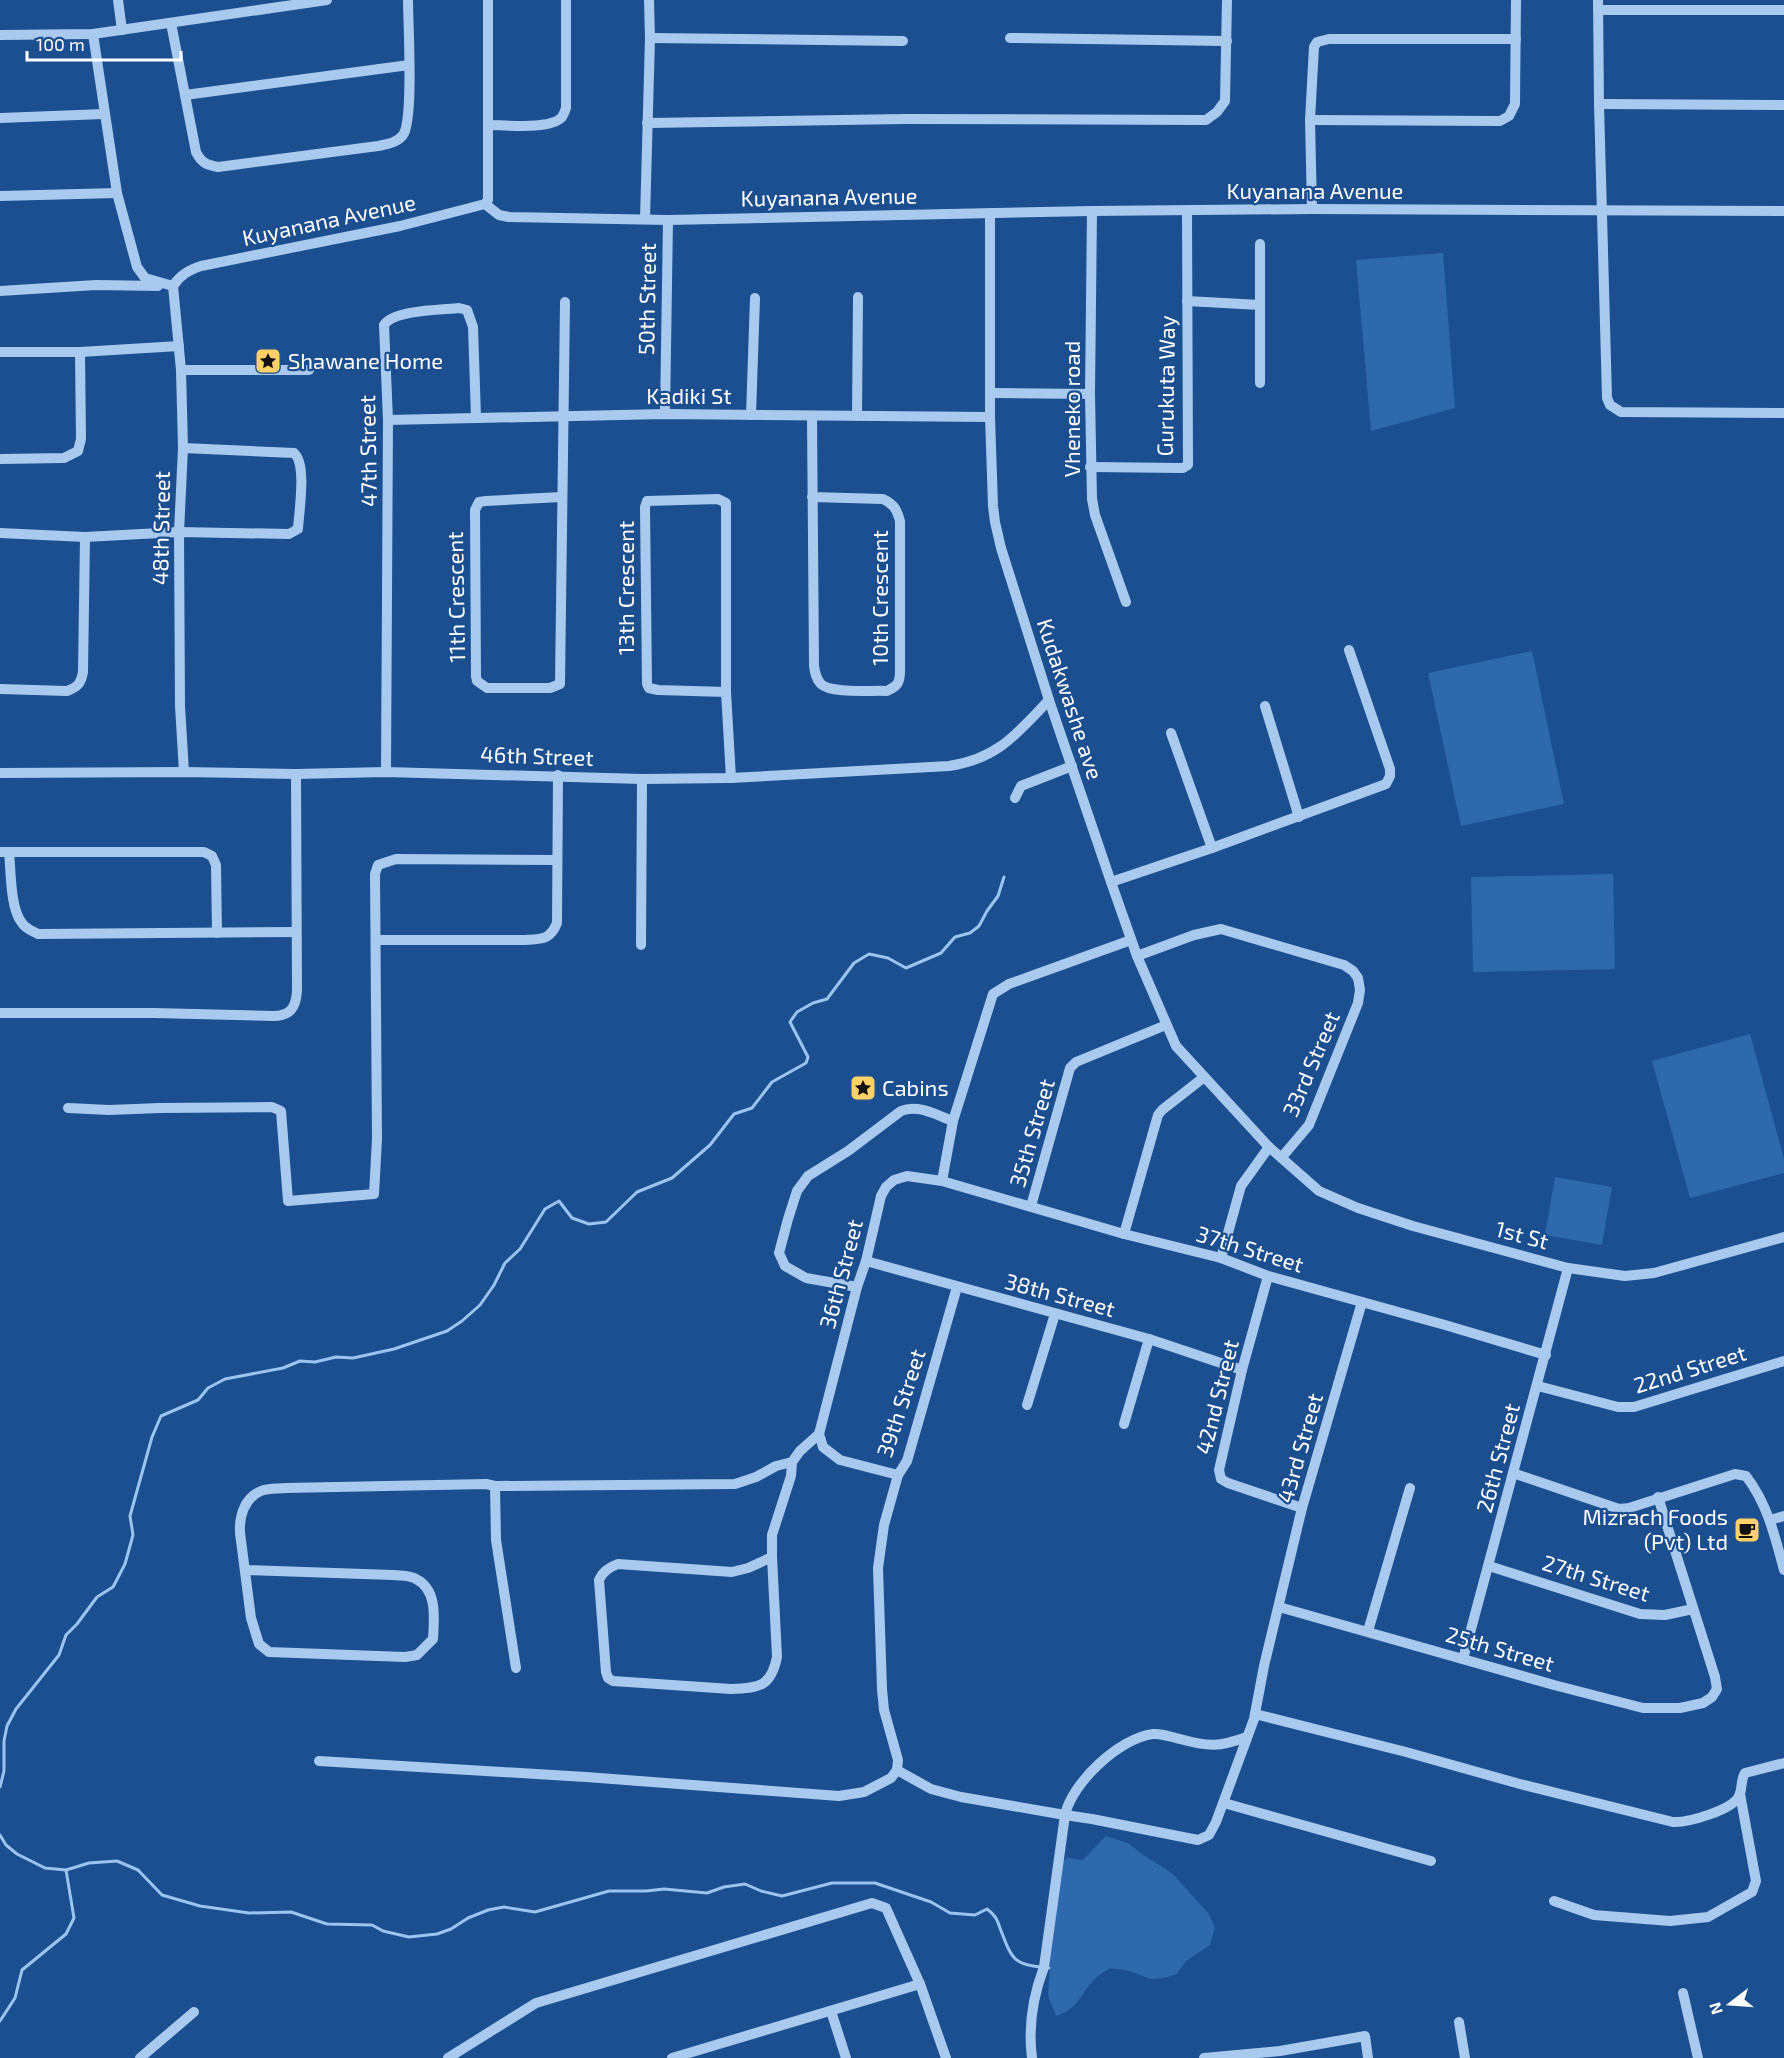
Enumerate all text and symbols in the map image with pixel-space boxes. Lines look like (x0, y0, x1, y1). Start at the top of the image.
scale bar (27, 24, 182, 62)
text: 100 m (36, 33, 85, 55)
street label: Kuyanana Avenue (1227, 177, 1403, 203)
street label: Kuyanana Avenue (740, 181, 918, 211)
street label: Kuyanana Avenue (240, 188, 418, 250)
street label: 50th Street (632, 243, 660, 355)
street label: Gurukuta Way (1151, 315, 1179, 457)
street label: Vheneko road (1058, 341, 1084, 477)
place icon: Shawane Home (253, 346, 283, 376)
place label: Shawane Home (288, 347, 443, 373)
street label: Kadiki St (646, 382, 732, 408)
street label: 47th Street (353, 395, 381, 507)
street label: 48th Street (146, 471, 174, 585)
street label: 13th Crescent (612, 521, 638, 655)
street label: 10th Crescent (866, 530, 892, 666)
street label: 11th Crescent (441, 531, 469, 663)
street label: Kudakwashe ave (1033, 615, 1109, 782)
street label: 46th Street (480, 740, 594, 770)
street label: 33rd Street (1276, 1007, 1344, 1120)
place icon: Cabins (848, 1073, 878, 1103)
place label: Cabins (882, 1074, 949, 1100)
street label: 35th Street (1003, 1076, 1059, 1190)
street label: 1st St (1493, 1215, 1552, 1254)
street label: 36th Street (813, 1216, 867, 1331)
street label: 37th Street (1194, 1219, 1307, 1277)
street label: 38th Street (1002, 1267, 1118, 1321)
street label: 42nd Street (1189, 1337, 1243, 1457)
street label: 22nd Street (1630, 1339, 1749, 1397)
street label: 39th Street (870, 1345, 930, 1460)
street label: 43rd Street (1271, 1390, 1327, 1506)
street label: 26th Street (1470, 1400, 1524, 1515)
place label: Mizrach Foods (Pvt) Ltd (1582, 1503, 1728, 1554)
cafe icon: Mizrach Foods (Pvt) Ltd (1732, 1515, 1762, 1545)
street label: 27th Street (1539, 1548, 1653, 1606)
street label: 25th Street (1443, 1620, 1557, 1676)
north arrow (1700, 1974, 1760, 2034)
text: N (1704, 2000, 1726, 2017)

